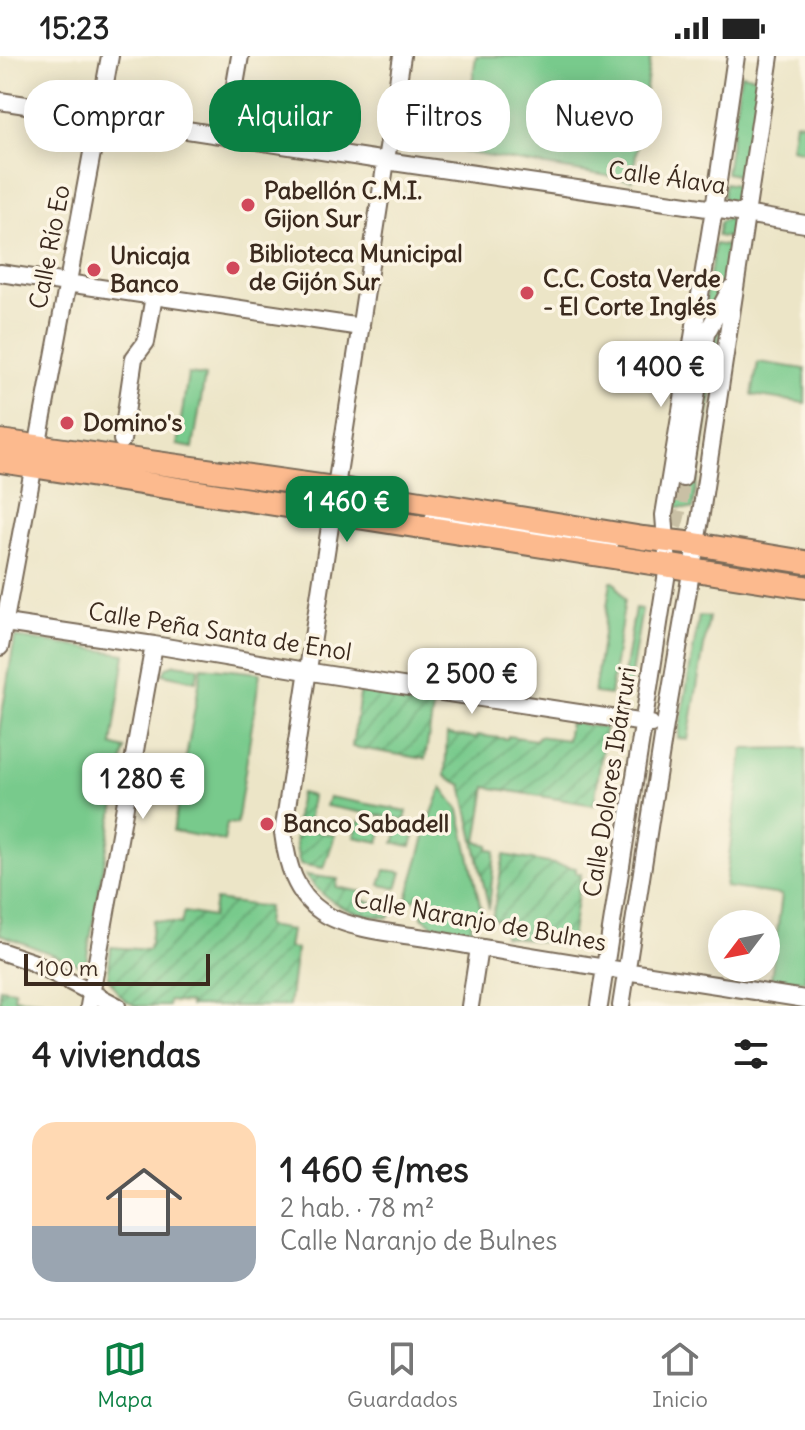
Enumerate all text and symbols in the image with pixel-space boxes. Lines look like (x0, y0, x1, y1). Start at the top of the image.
text: 15:23 (40, 9, 109, 47)
chip: Comprar (24, 80, 193, 152)
chip: Alquilar (209, 80, 361, 152)
chip: Filtros (377, 80, 510, 152)
chip: Nuevo (526, 80, 662, 152)
street label: Calle Álava (606, 154, 728, 200)
place label: Pabellón C.M.I. Gijon Sur (264, 175, 422, 233)
street label: Calle Río Eo (22, 182, 76, 311)
marker: Pabellón C.M.I. Gijon Sur (239, 196, 257, 214)
place label: Biblioteca Municipal de Gijón Sur (249, 238, 463, 296)
place label: Unicaja Banco (110, 240, 191, 298)
marker: Biblioteca Municipal de Gijón Sur (224, 259, 242, 277)
marker: Unicaja Banco (85, 261, 103, 279)
place label: C.C. Costa Verde - El Corte Inglés (543, 263, 721, 321)
marker: C.C. Costa Verde - El Corte Inglés (518, 284, 536, 302)
pin: 1 400 € (587, 341, 735, 409)
text: 1 400 € (617, 350, 705, 383)
place label: Domino's (83, 407, 183, 437)
marker: Domino's (58, 414, 76, 432)
pin: 1 460 € (273, 476, 421, 544)
text: 1 460 € (304, 485, 390, 518)
street label: Calle Peña Santa de Enol (86, 595, 354, 667)
pin: 2 500 € (398, 648, 546, 716)
text: 2 500 € (426, 657, 518, 690)
street label: Calle Dolores Ibárruri (576, 664, 642, 899)
pin: 1 280 € (69, 753, 217, 821)
text: 1 280 € (100, 762, 186, 795)
place label: Banco Sabadell (283, 808, 449, 838)
marker: Banco Sabadell (258, 815, 276, 833)
street label: Calle Naranjo de Bulnes (352, 883, 609, 957)
north arrow (708, 910, 780, 982)
map controls (708, 910, 780, 982)
scale bar (24, 950, 210, 986)
text: 100 m (36, 954, 98, 982)
icon: filters (729, 1032, 773, 1076)
text: 4 viviendas (32, 1033, 201, 1076)
text: 1 460 €/mes (280, 1148, 469, 1191)
icon: home (96, 1154, 192, 1250)
text: 2 hab. · 78 m² (280, 1191, 435, 1224)
text: Calle Naranjo de Bulnes (280, 1224, 557, 1257)
tab: Mapa (97, 1337, 153, 1413)
tab: Guardados (347, 1337, 458, 1413)
tab: Inicio (652, 1337, 708, 1413)

